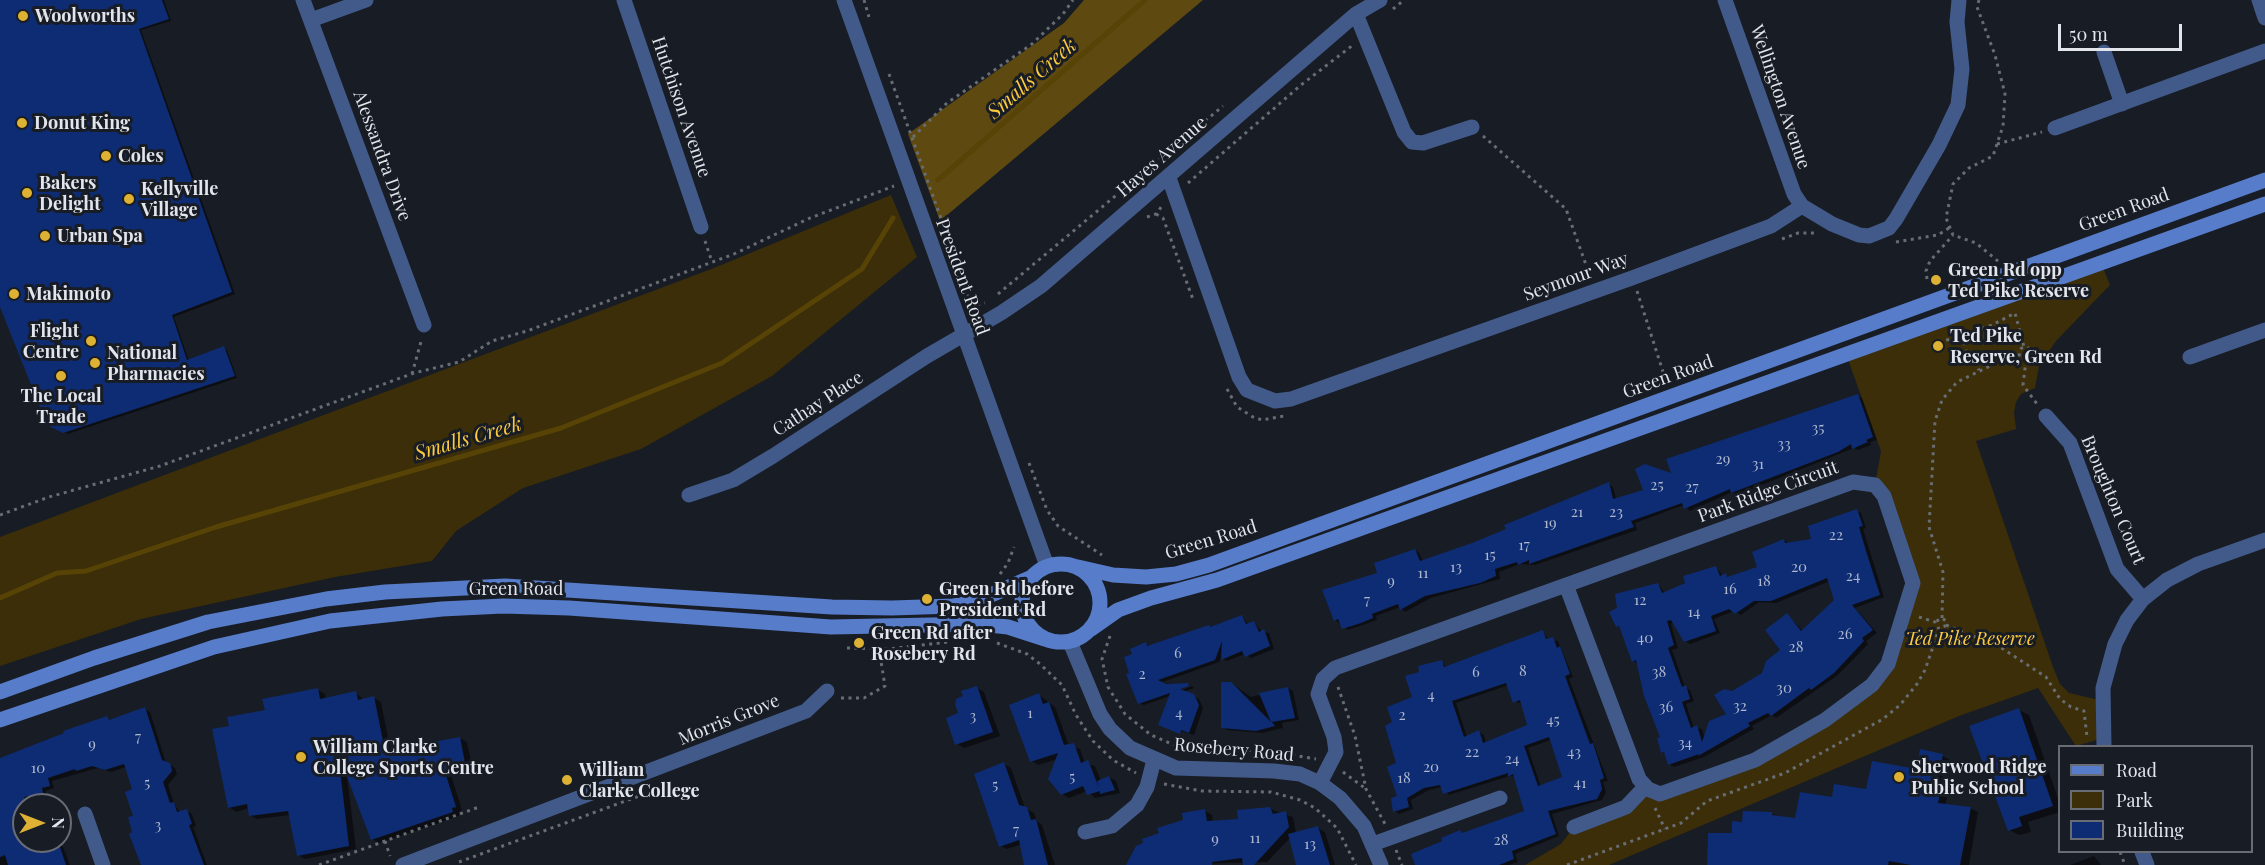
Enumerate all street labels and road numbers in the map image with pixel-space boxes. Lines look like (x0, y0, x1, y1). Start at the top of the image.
street label: Wellington Avenue (1745, 22, 1815, 172)
street label: Hutchison Avenue (647, 34, 715, 180)
street label: Alessandra Drive (348, 88, 416, 224)
street label: Hayes Avenue (1113, 112, 1211, 202)
street label: Green Road (2076, 184, 2172, 236)
street label: President Road (931, 216, 993, 338)
street label: Seymour Way (1521, 248, 1631, 306)
street label: Green Road (1620, 351, 1716, 403)
street label: Cathay Place (769, 367, 867, 441)
street label: Broughton Court (2076, 432, 2150, 568)
street label: Park Ridge Circuit (1695, 457, 1841, 527)
street label: Green Road (1163, 516, 1259, 564)
street label: Green Road (469, 578, 563, 600)
street label: Morris Grove (675, 690, 783, 750)
street label: Rosebery Road (1173, 734, 1295, 766)

